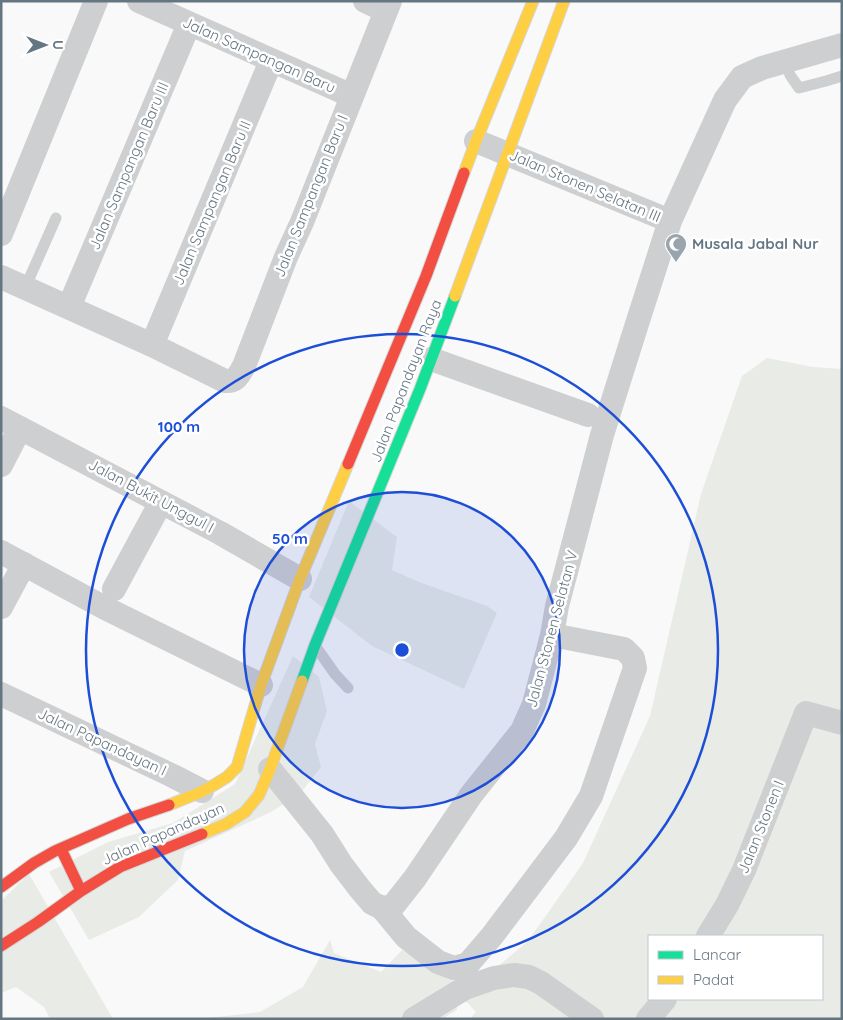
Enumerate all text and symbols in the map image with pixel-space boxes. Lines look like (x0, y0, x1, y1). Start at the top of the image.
street label: Jalan Sampangan Baru (180, 12, 339, 97)
north arrow (20, 20, 70, 70)
text: U (49, 40, 67, 50)
street label: Jalan Sampangan Baru III (84, 79, 173, 253)
street label: Jalan Sampangan Baru I (269, 112, 352, 280)
street label: Jalan Sampangan Baru II (168, 118, 255, 288)
street label: Jalan Stonen Selatan III (506, 145, 664, 226)
mosque icon: Musala Jabal Nur (664, 232, 688, 263)
place label: Musala Jabal Nur (692, 234, 819, 253)
street label: Jalan Papandayan Raya (366, 297, 445, 465)
text: 100 m (158, 417, 200, 436)
street label: Jalan Bukit Unggul I (85, 454, 217, 537)
text: 50 m (272, 529, 308, 548)
street label: Jalan Stonen Selatan V (521, 548, 582, 709)
centre of rings (393, 641, 411, 659)
street label: Jalan Papandayan I (35, 703, 170, 780)
street label: Jalan Stonen I (733, 777, 788, 876)
street label: Jalan Papandayan (99, 798, 227, 869)
legend (648, 935, 823, 1000)
text: Lancar (693, 945, 742, 964)
text: Padat (693, 970, 734, 989)

